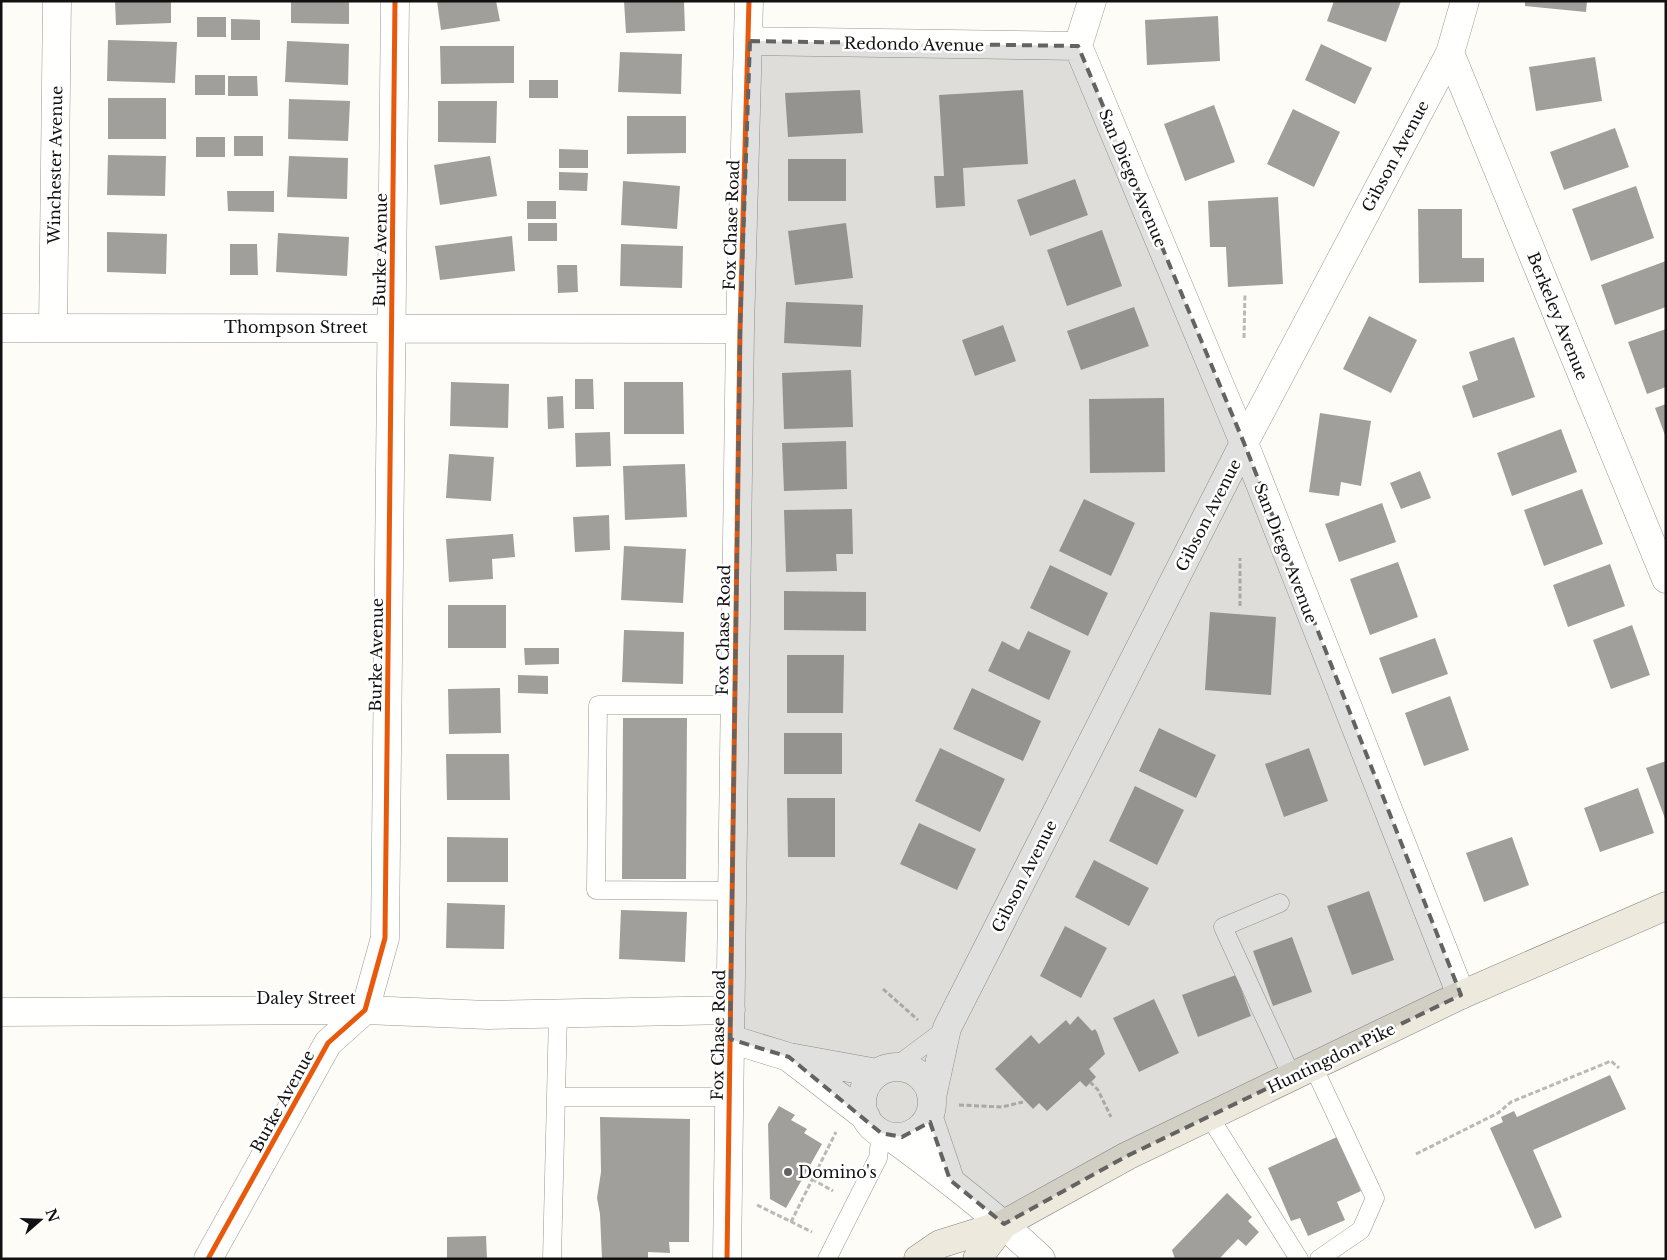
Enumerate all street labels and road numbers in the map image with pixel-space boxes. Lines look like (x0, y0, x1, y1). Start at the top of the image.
street label: Redondo Avenue (844, 33, 984, 55)
street label: Winchester Avenue (44, 86, 66, 245)
street label: Gibson Avenue (1357, 97, 1433, 215)
street label: San Diego Avenue (1095, 106, 1171, 250)
street label: Fox Chase Road (719, 159, 743, 291)
street label: Burke Avenue (369, 193, 391, 307)
street label: Berkeley Avenue (1523, 249, 1593, 383)
street label: Thompson Street (224, 317, 368, 337)
street label: Gibson Avenue (1171, 455, 1245, 575)
street label: San Diego Avenue (1250, 480, 1322, 626)
street label: Fox Chase Road (712, 564, 734, 695)
street label: Burke Avenue (365, 598, 387, 712)
street label: Gibson Avenue (987, 816, 1061, 936)
street label: Fox Chase Road (707, 969, 729, 1100)
street label: Daley Street (256, 988, 356, 1008)
street label: Huntingdon Pike (1264, 1018, 1398, 1098)
street label: Burke Avenue (246, 1046, 318, 1156)

